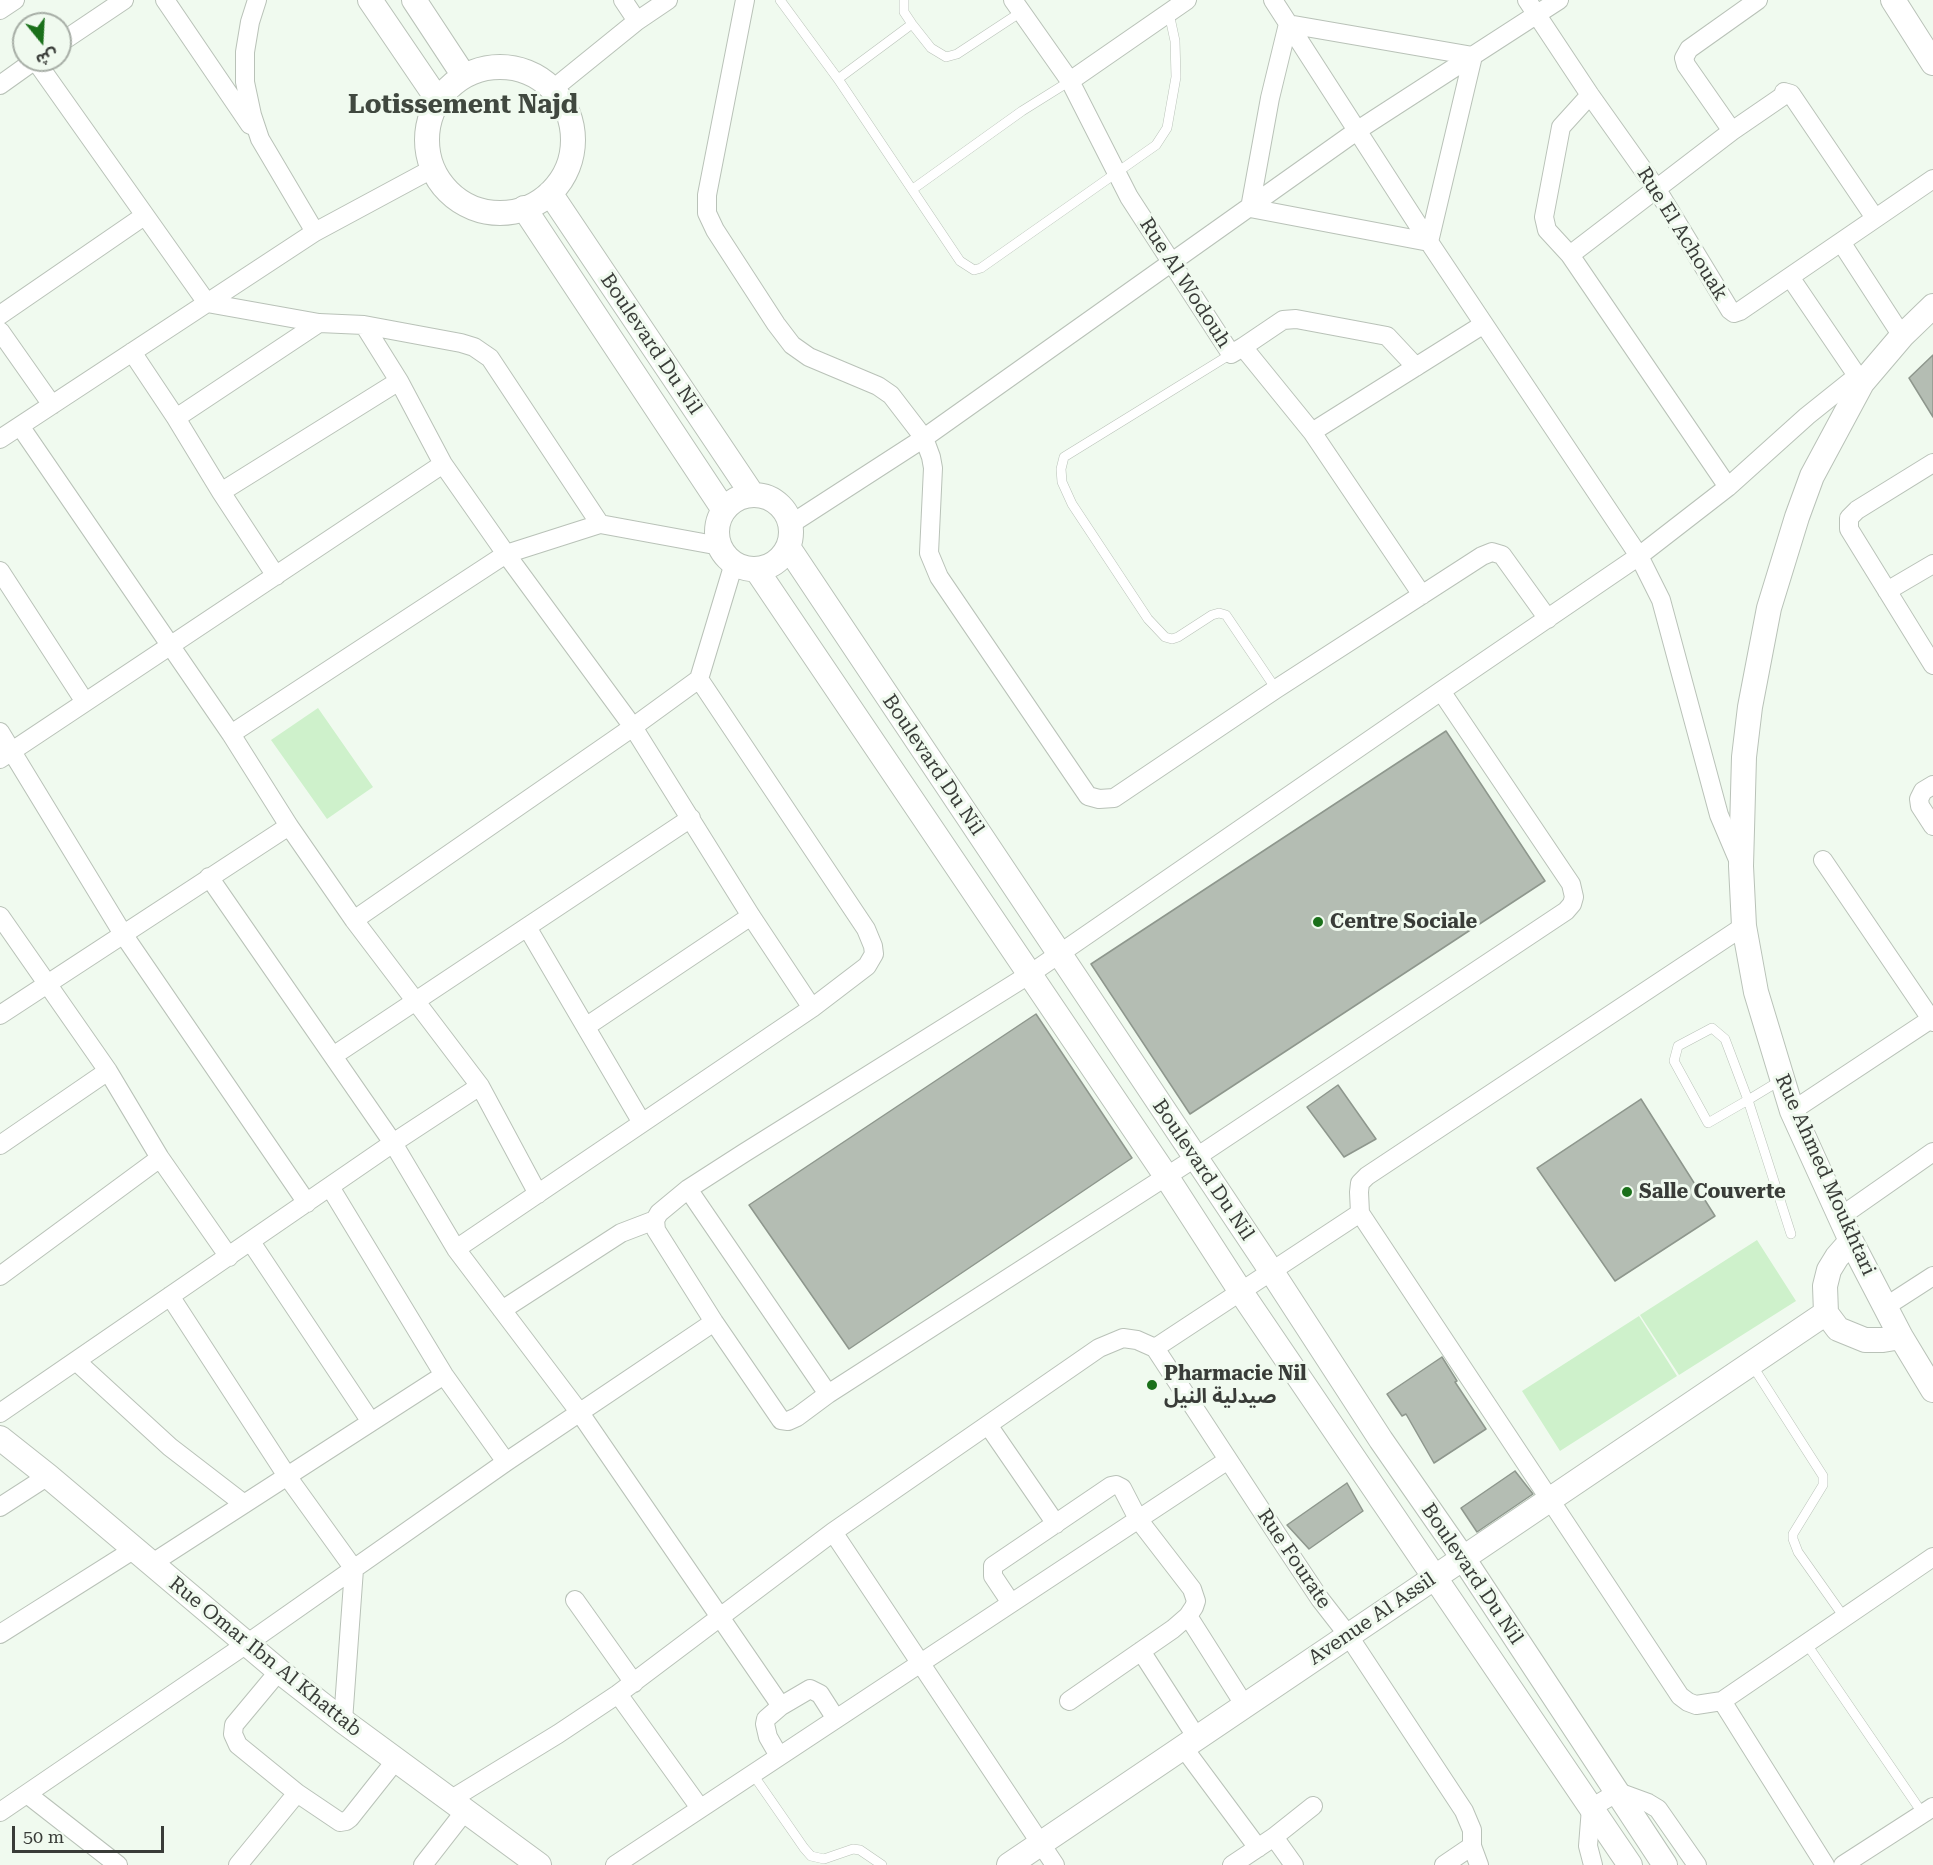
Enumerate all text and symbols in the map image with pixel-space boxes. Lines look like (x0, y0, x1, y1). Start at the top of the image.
north arrow (12, 12, 72, 72)
text: ش (34, 45, 60, 70)
district label: Lotissement Najd (348, 89, 578, 121)
street label: Rue El Achouak (1631, 163, 1733, 305)
street label: Rue Al Wodouh (1134, 214, 1236, 352)
street label: Boulevard Du Nil (595, 269, 707, 419)
street label: Boulevard Du Nil (877, 690, 989, 840)
place label: Centre Sociale (1330, 910, 1477, 934)
marker: Centre Sociale (1311, 915, 1325, 929)
street label: Rue Ahmed Moukhtari (1770, 1071, 1880, 1279)
street label: Boulevard Du Nil (1147, 1095, 1259, 1245)
place label: Salle Couverte (1639, 1180, 1786, 1204)
marker: Salle Couverte (1620, 1185, 1634, 1199)
place label: Pharmacie Nil صيدلية النيل (1164, 1362, 1307, 1409)
marker: Pharmacie Nil صيدلية النيل (1145, 1378, 1159, 1392)
street label: Boulevard Du Nil (1416, 1499, 1528, 1649)
street label: Rue Fourate (1252, 1505, 1336, 1613)
street label: Avenue Al Assil (1304, 1568, 1440, 1670)
street label: Rue Omar Ibn Al Khattab (164, 1572, 366, 1742)
scale bar (15, 1814, 166, 1852)
text: 50 m (23, 1826, 64, 1847)

